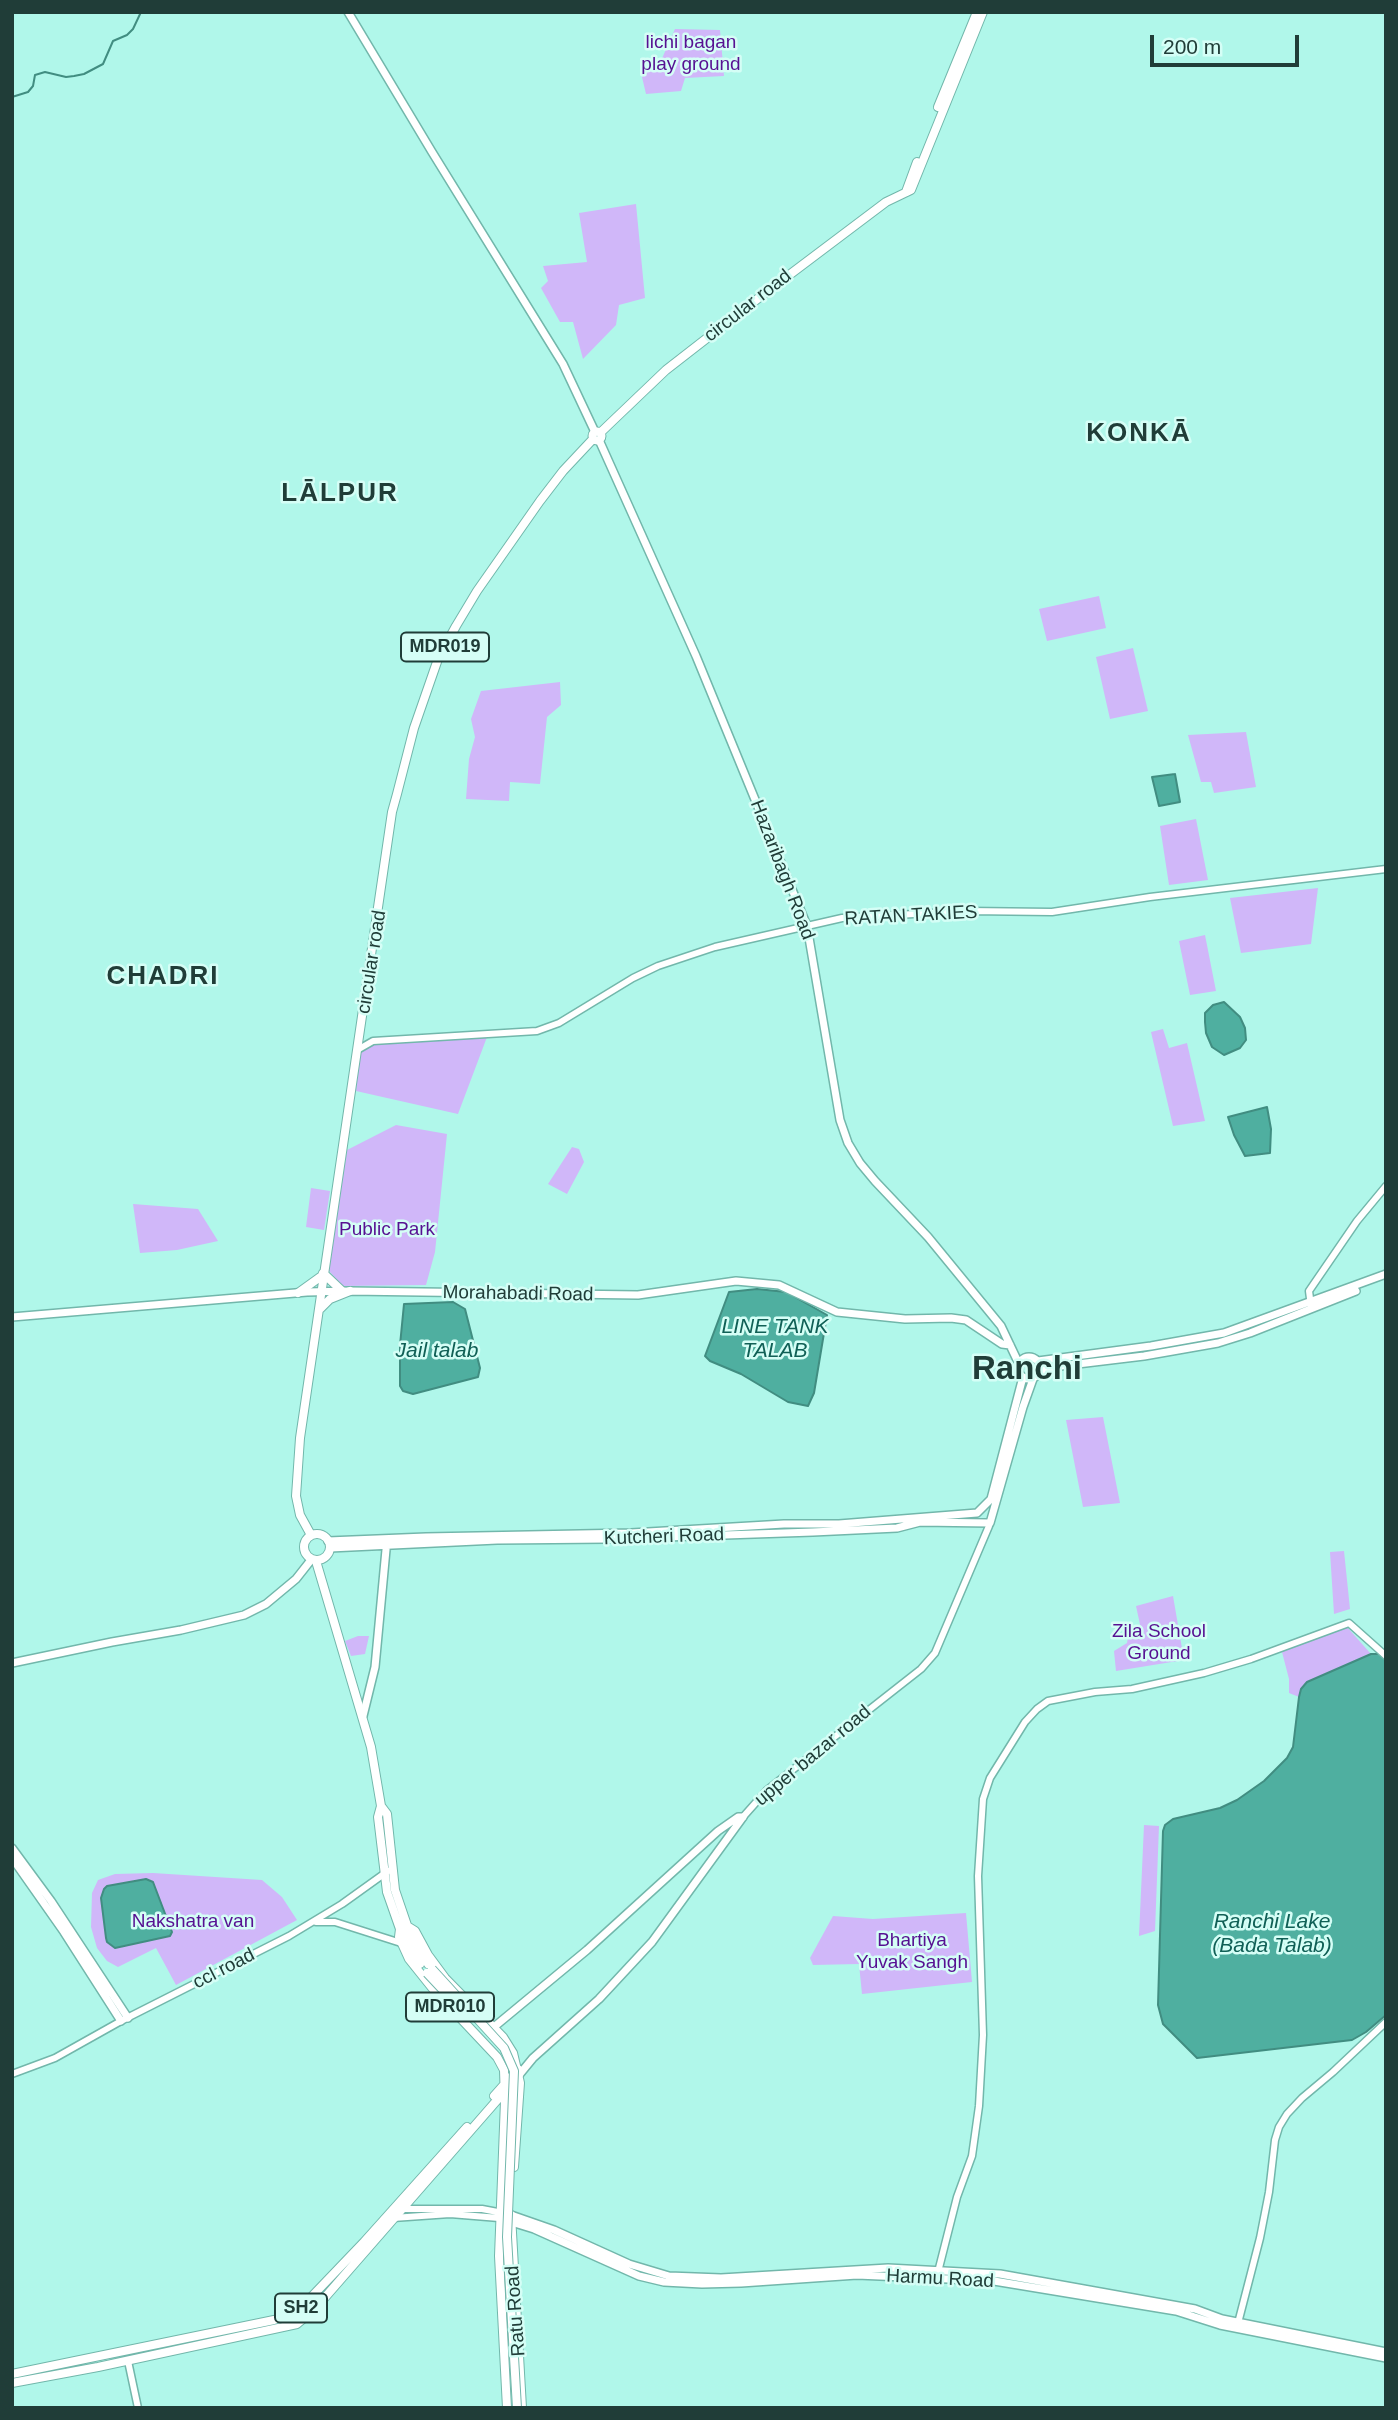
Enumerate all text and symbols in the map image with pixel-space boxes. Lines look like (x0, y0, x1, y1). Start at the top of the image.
scale bar (1153, 21, 1302, 65)
park label: lichi bagan play ground (641, 32, 741, 76)
text: 200 m (1163, 35, 1221, 58)
street label: circular road (700, 265, 796, 347)
district label: KONKĀ (1087, 418, 1191, 450)
district label: LĀLPUR (282, 478, 398, 510)
road number: MDR019 (401, 632, 489, 662)
street label: Hazaribagh Road (745, 797, 819, 943)
street label: RATAN TAKIES (844, 901, 978, 931)
street label: circular road (353, 909, 391, 1015)
district label: CHADRI (107, 961, 219, 993)
park label: Public Park (339, 1219, 435, 1241)
street label: Morahabadi Road (442, 1281, 594, 1307)
water label: LINE TANK TALAB (722, 1314, 828, 1364)
water label: Jail talab (396, 1338, 478, 1364)
district label: Ranchi (972, 1350, 1082, 1390)
street label: Kutcheri Road (603, 1524, 725, 1550)
park label: Zila School Ground (1112, 1621, 1206, 1665)
street label: upper bazar road (750, 1701, 876, 1811)
water label: Ranchi Lake (Bada Talab) (1212, 1909, 1332, 1959)
park label: Nakshatra van (132, 1911, 254, 1933)
park label: Bhartiya Yuvak Sangh (856, 1930, 968, 1974)
street label: ccl road (189, 1944, 259, 1994)
road number: MDR010 (406, 1993, 494, 2022)
street label: Ratu Road (501, 2265, 531, 2357)
street label: Harmu Road (886, 2265, 994, 2293)
road number: SH2 (275, 2294, 327, 2322)

